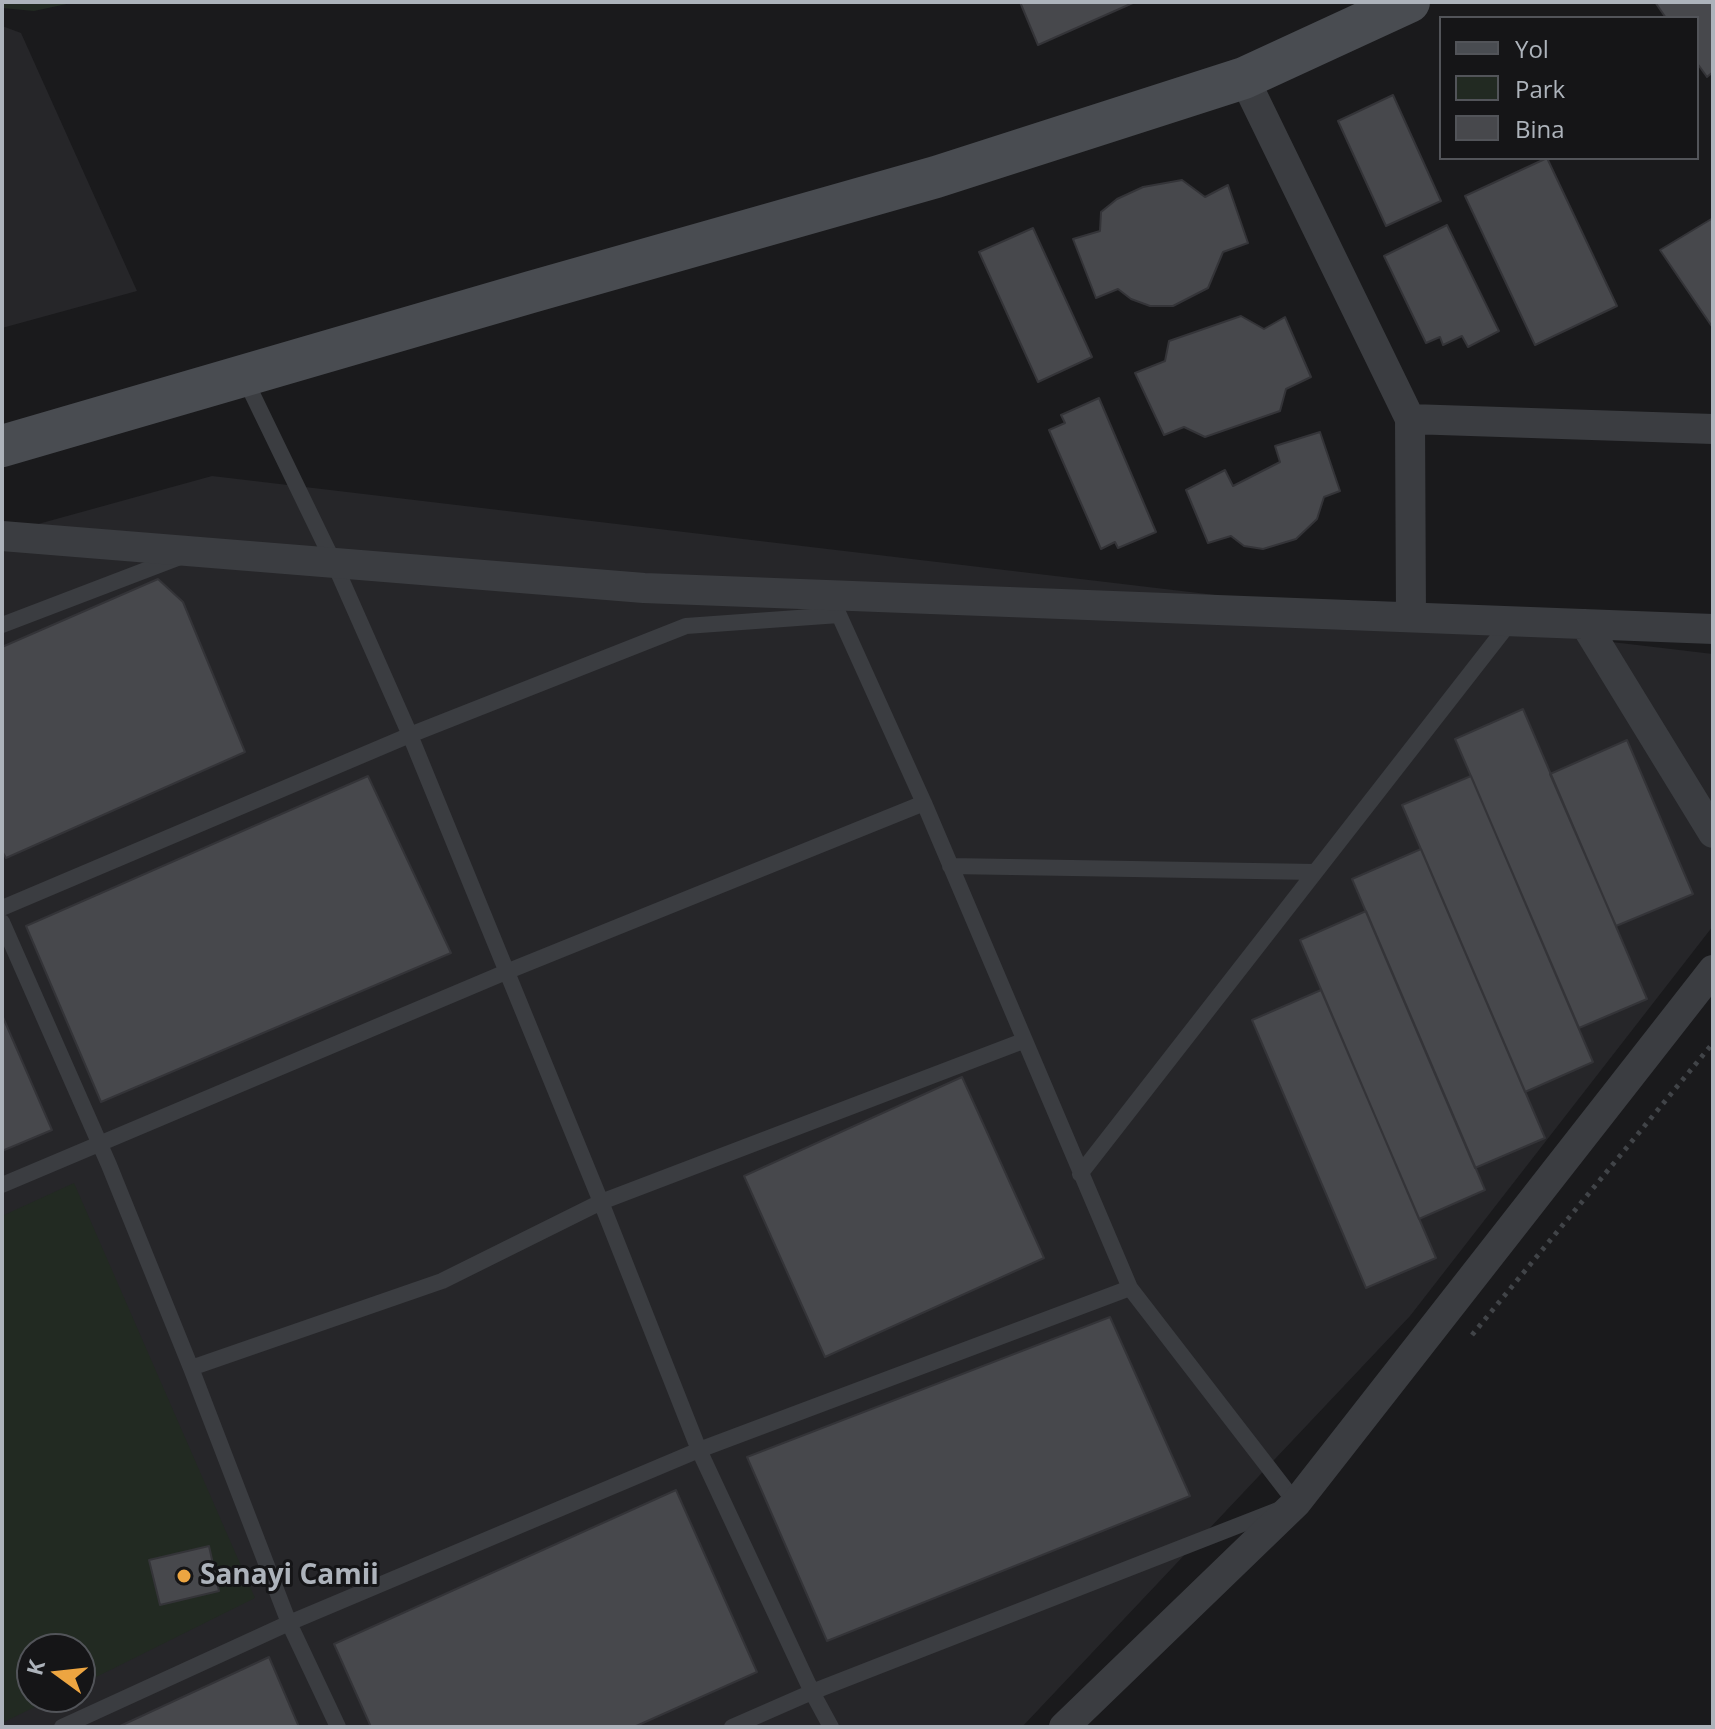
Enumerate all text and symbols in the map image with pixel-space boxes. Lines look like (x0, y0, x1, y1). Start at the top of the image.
legend (1439, 16, 1699, 160)
text: Yol (1515, 32, 1549, 65)
text: Park (1515, 72, 1565, 105)
text: Bina (1515, 112, 1565, 145)
place label: Sanayi Camii (200, 1559, 379, 1593)
marker: Sanayi Camii (175, 1567, 193, 1585)
north arrow (16, 1633, 96, 1713)
text: K (18, 1656, 51, 1678)

